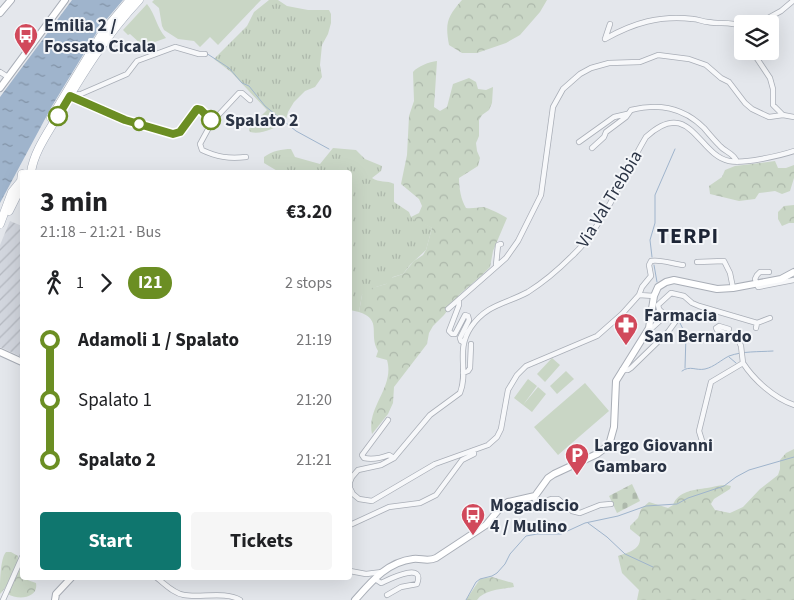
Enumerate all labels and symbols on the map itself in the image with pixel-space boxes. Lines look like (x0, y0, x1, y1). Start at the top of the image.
place label: Emilia 2 / Fossato Cicala (44, 13, 156, 59)
bus stop icon: Emilia 2 / Fossato Cicala (13, 22, 39, 56)
unlabelled marker (48, 106, 68, 126)
place label: Spalato 2 (225, 108, 299, 133)
marker: Spalato 2 (201, 110, 221, 130)
unlabelled marker (132, 117, 146, 131)
street label: Via Val Trebbia (570, 146, 648, 253)
district label: TERPI (657, 220, 719, 252)
place label: Farmacia San Bernardo (644, 303, 752, 349)
pharmacy icon: Farmacia San Bernardo (613, 312, 639, 346)
place label: Largo Giovanni Gambaro (594, 433, 713, 479)
parking icon: Largo Giovanni Gambaro (564, 442, 590, 476)
place label: Mogadiscio 4 / Mulino (490, 493, 579, 539)
bus stop icon: Mogadiscio 4 / Mulino (460, 502, 486, 536)

